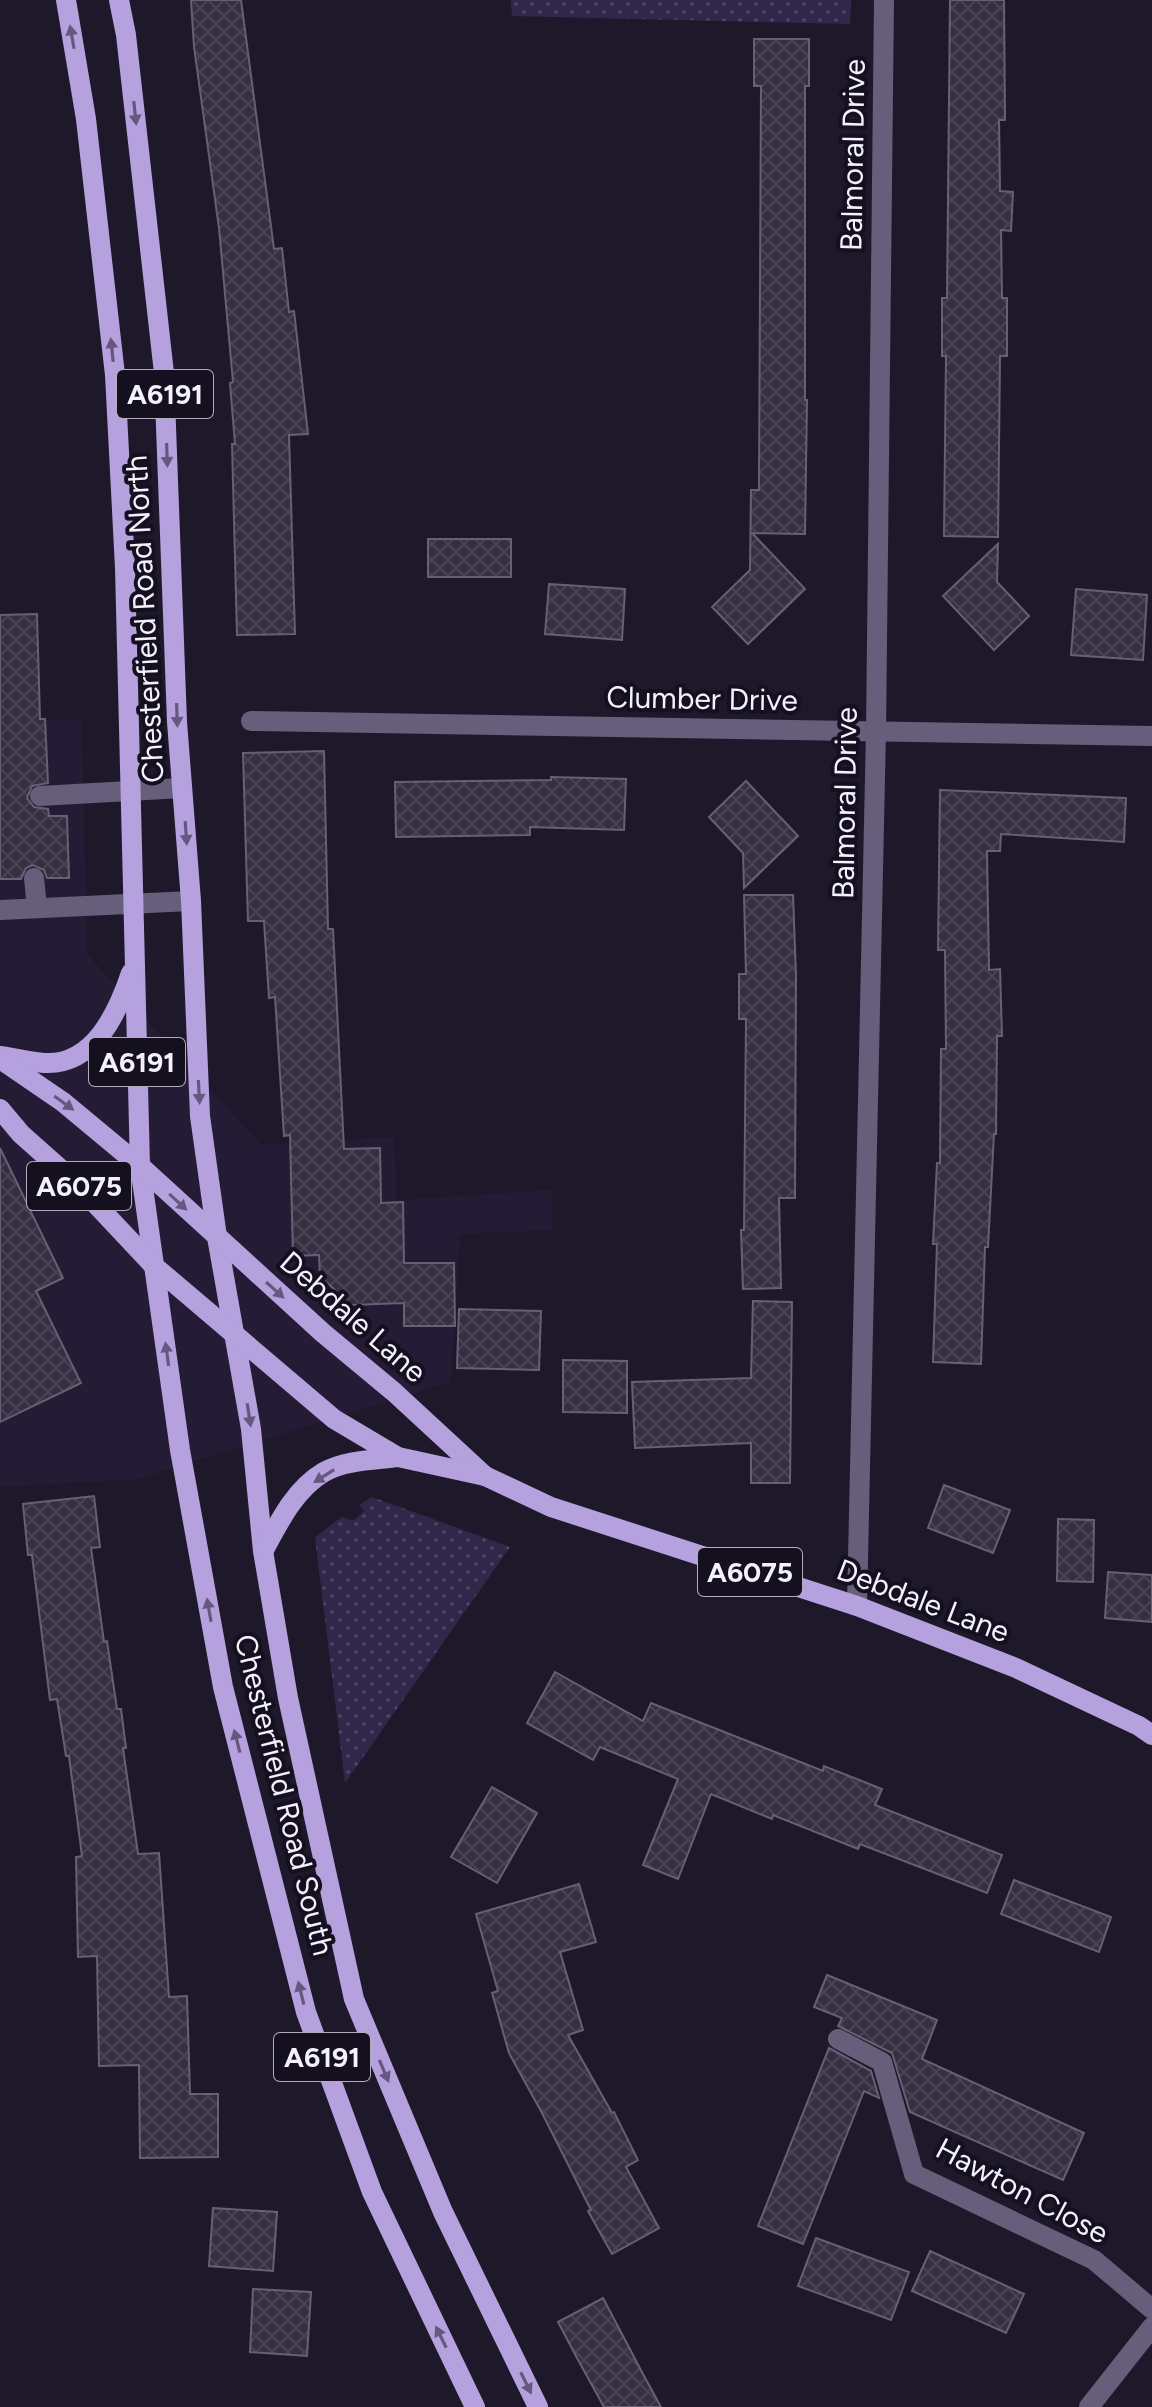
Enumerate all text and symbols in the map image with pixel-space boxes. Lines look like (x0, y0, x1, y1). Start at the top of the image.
one-way arrow (65, 24, 78, 49)
street label: Balmoral Drive (832, 59, 873, 251)
one-way arrow (129, 101, 142, 126)
one-way arrow (106, 337, 119, 362)
road number: A6191 (117, 370, 213, 418)
one-way arrow (161, 443, 174, 468)
street label: Chesterfield Road North (117, 454, 172, 784)
street label: Clumber Drive (606, 678, 798, 719)
one-way arrow (171, 703, 184, 728)
street label: Balmoral Drive (824, 707, 865, 899)
one-way arrow (180, 821, 193, 846)
road number: A6191 (89, 1038, 185, 1086)
one-way arrow (192, 1080, 205, 1105)
one-way arrow (54, 1095, 75, 1111)
road number: A6075 (27, 1162, 131, 1210)
one-way arrow (169, 1192, 188, 1210)
street label: Debdale Lane (273, 1243, 434, 1390)
one-way arrow (265, 1280, 284, 1298)
one-way arrow (160, 1341, 173, 1366)
one-way arrow (243, 1403, 256, 1428)
one-way arrow (313, 1468, 334, 1483)
road number: A6075 (698, 1548, 802, 1596)
street label: Debdale Lane (832, 1551, 1015, 1650)
one-way arrow (202, 1598, 214, 1623)
street label: Chesterfield Road South (227, 1630, 342, 1959)
one-way arrow (230, 1728, 242, 1753)
one-way arrow (294, 1980, 306, 2005)
road number: A6191 (274, 2033, 370, 2081)
one-way arrow (378, 2059, 391, 2083)
street label: Hawton Close (930, 2130, 1115, 2251)
one-way arrow (434, 2325, 448, 2348)
one-way arrow (519, 2372, 533, 2395)

